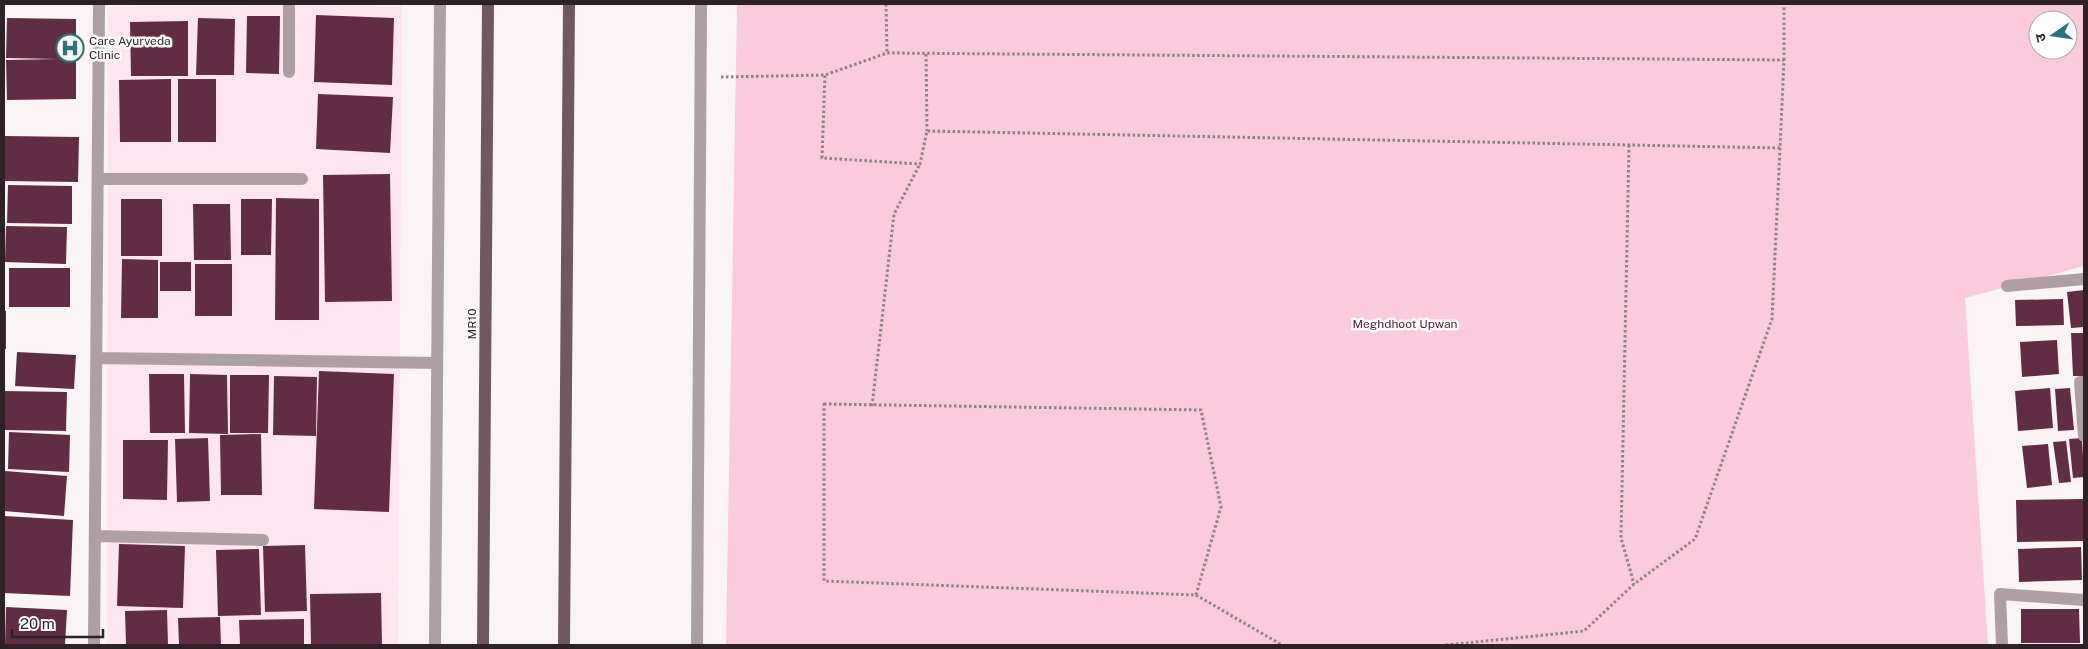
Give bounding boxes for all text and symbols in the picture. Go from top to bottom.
north arrow [2028,10,2078,60]
text: उ [2031,31,2049,44]
hospital icon: Care Ayurveda Clinic [55,33,85,63]
place label: Care Ayurveda Clinic [89,34,171,62]
street label: MR10 [465,309,479,339]
park label: Meghdhoot Upwan [1353,317,1458,331]
scale bar [12,606,104,638]
text: 20 m [20,615,55,632]

